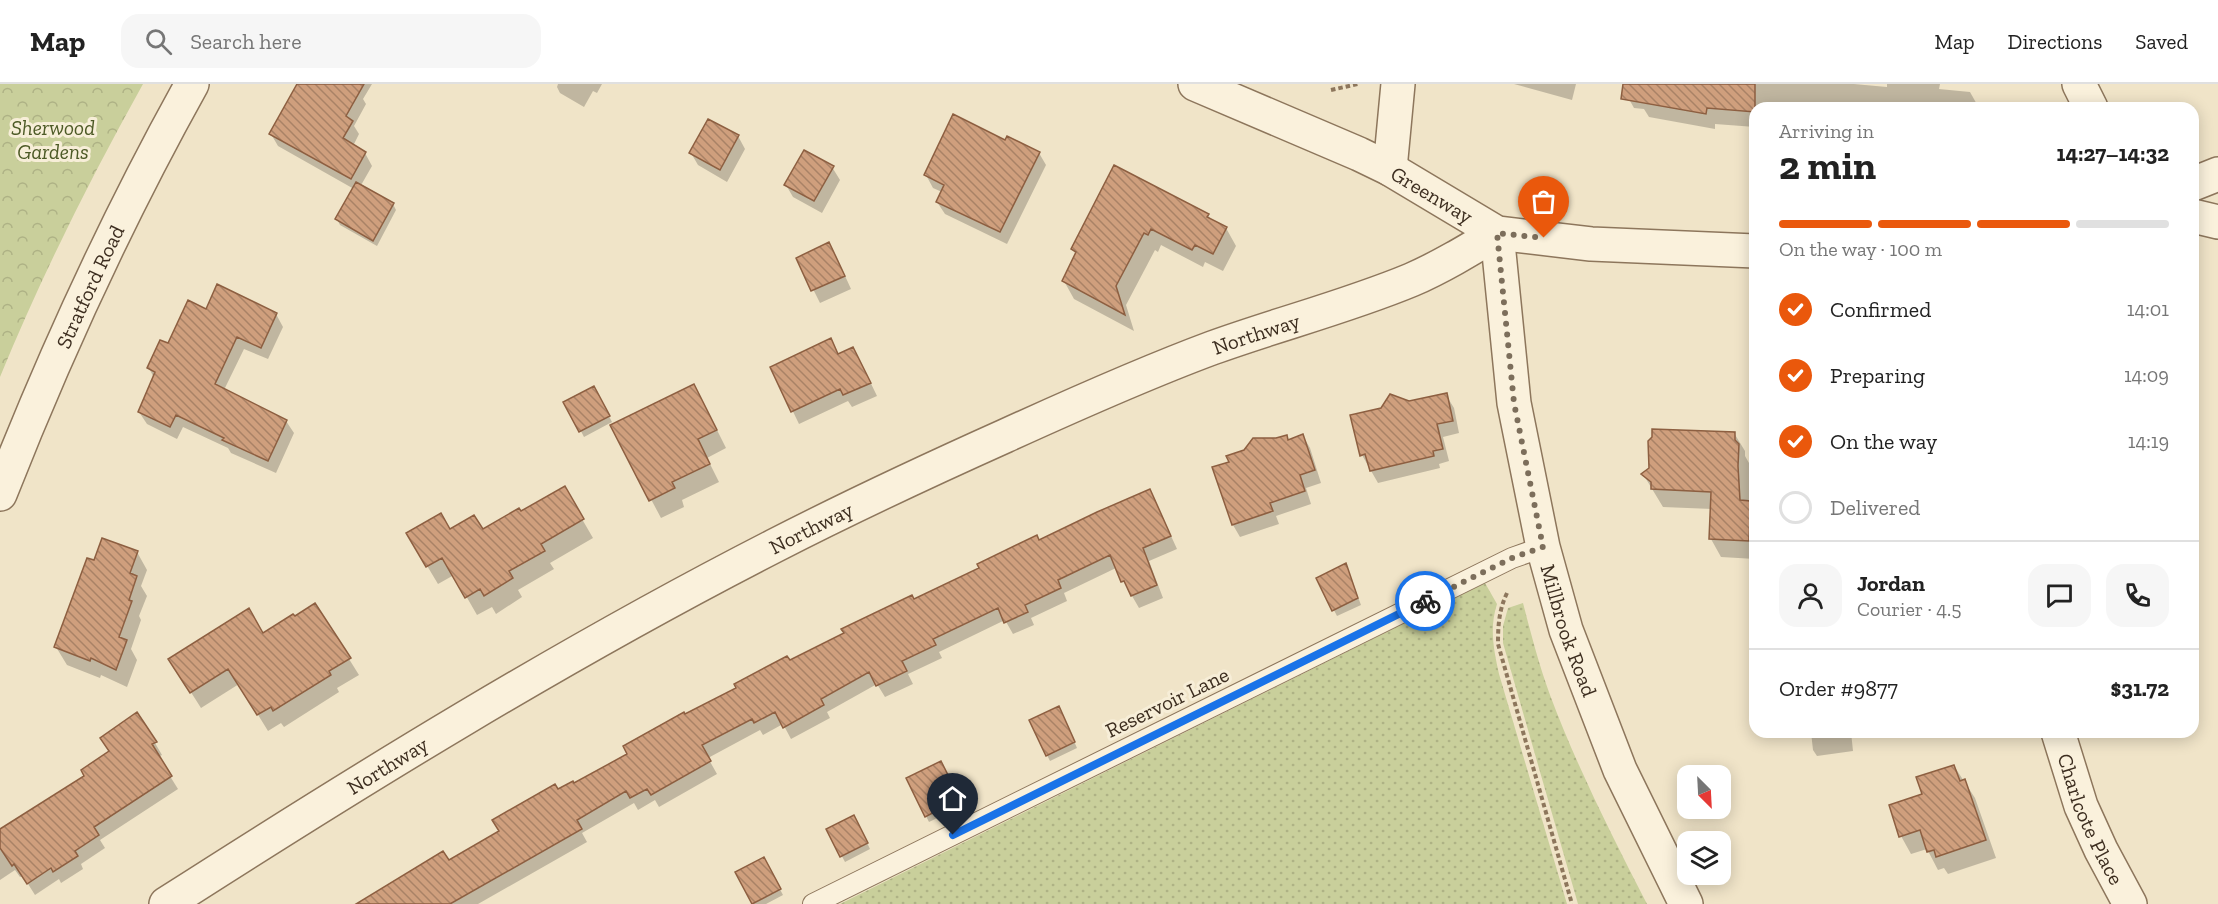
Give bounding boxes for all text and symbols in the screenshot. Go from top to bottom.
search box [121,14,541,68]
text: Map [30,25,85,58]
icon: search [142,25,175,58]
text: Search here [190,28,302,55]
text: Map [1935,29,1975,54]
text: Directions [2008,29,2102,54]
text: Saved [2135,29,2188,54]
park label: Sherwood Gardens [11,115,95,164]
text: Arriving in [1779,119,1874,143]
text: 14:27–14:32 [2057,140,2169,167]
text: 2 min [1779,142,1876,189]
street label: Greenway [1387,160,1478,229]
pin [1518,176,1569,238]
icon: bag [1527,185,1560,218]
street label: Stratford Road [50,220,129,352]
text: On the way · 100 m [1779,237,1942,261]
icon: check [1779,293,1812,326]
text: Confirmed [1830,296,1931,323]
text: 14:01 [2127,297,2169,321]
street label: Northway [1209,307,1303,359]
icon: check [1779,359,1812,392]
text: Preparing [1830,362,1925,389]
text: 14:09 [2124,363,2169,387]
icon: check [1779,425,1812,458]
text: On the way [1830,428,1937,455]
text: 14:19 [2128,429,2169,453]
text: Delivered [1830,494,1920,521]
street label: Northway [765,496,857,559]
street label: Millbrook Road [1536,561,1603,700]
button: person [1779,564,1842,627]
button: chat [2028,564,2091,627]
button: phone [2106,564,2169,627]
text: Jordan [1857,570,1925,597]
courier [1395,571,1455,631]
icon: bike [1409,585,1442,618]
text: Courier · 4.5 [1857,597,1962,621]
street label: Reservoir Lane [1101,661,1233,743]
text: Order #9877 [1779,675,1898,702]
text: $31.72 [2110,675,2169,702]
street label: Northway [342,731,432,799]
street label: Charlcote Place [2053,750,2130,889]
north arrow [1677,765,1731,819]
map controls [1677,765,1731,885]
pin [927,773,978,835]
icon: home [936,782,969,815]
button: layers [1677,831,1731,885]

